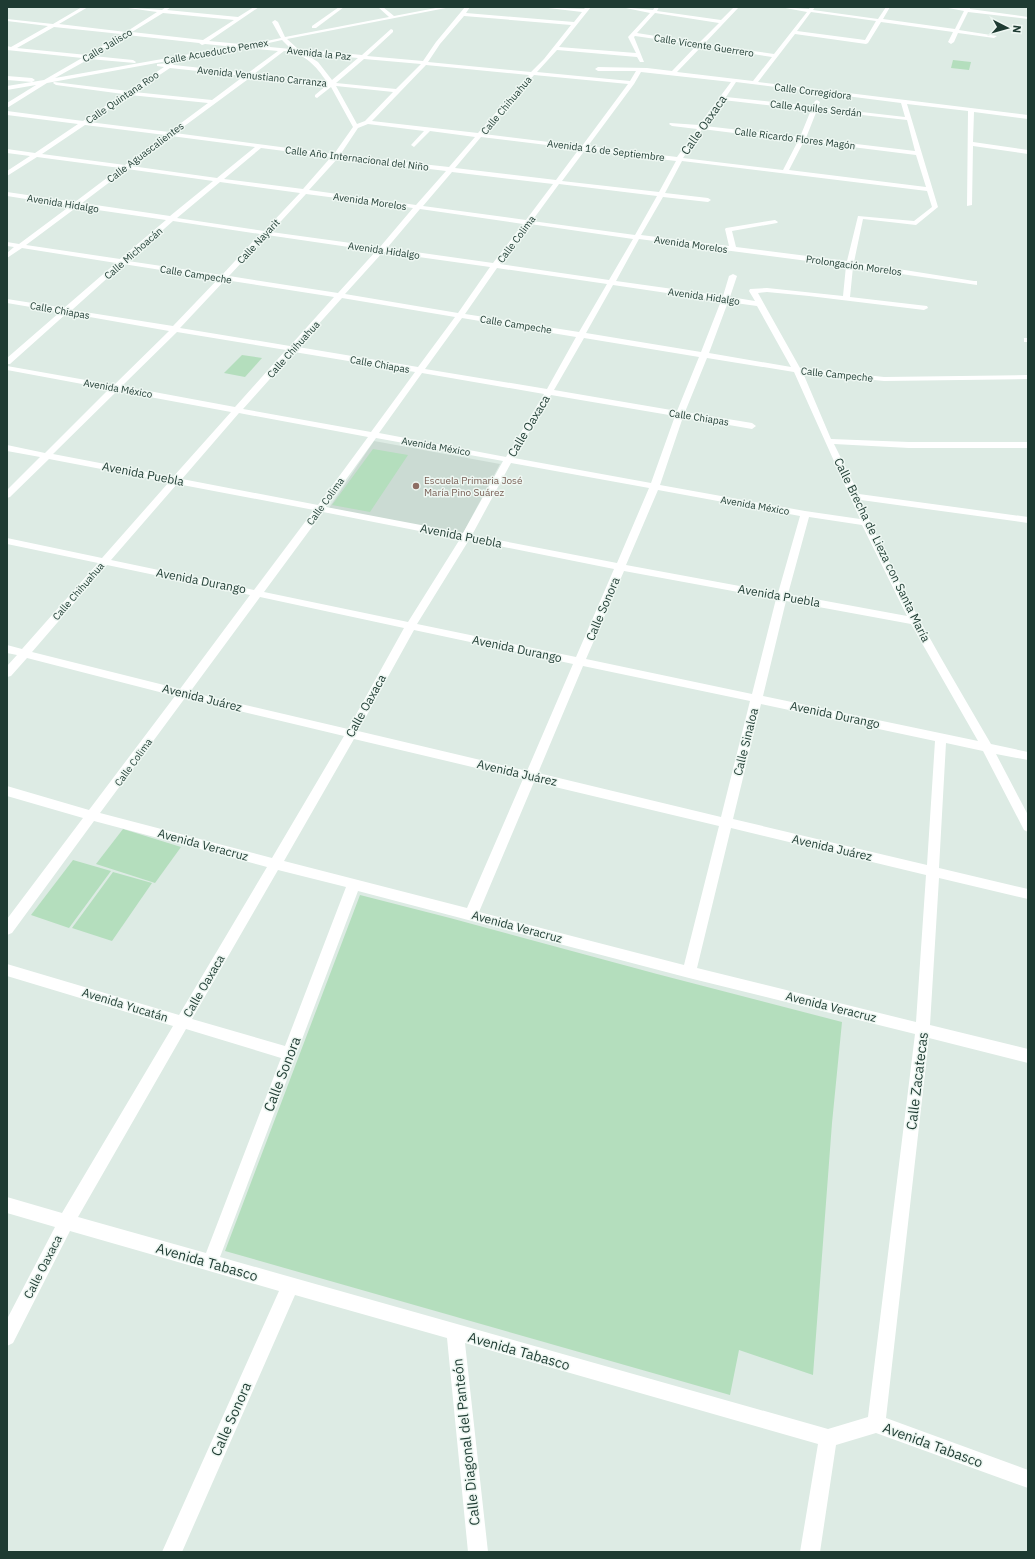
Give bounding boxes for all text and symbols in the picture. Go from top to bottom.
north arrow [987,8,1027,48]
text: N [1010,24,1024,34]
street label: Calle Jalisco [80,25,135,65]
street label: Calle Vicente Guerrero [653,31,755,60]
street label: Calle Acueducto Pemex [163,36,269,67]
street label: Avenida la Paz [286,44,352,63]
street label: Avenida Venustiano Carranza [196,63,328,90]
street label: Calle Quintana Roo [83,68,162,127]
street label: Calle Chihuahua [478,73,535,137]
street label: Calle Corregidora [774,80,853,103]
street label: Calle Oaxaca [677,91,730,158]
street label: Calle Aquiles Serdán [769,97,863,120]
street label: Calle Aguascalientes [104,119,186,186]
street label: Calle Ricardo Flores Magón [734,125,856,152]
street label: Avenida 16 de Septiembre [546,137,666,164]
street label: Calle Año Internacional del Niño [284,143,430,174]
street label: Avenida Morelos [332,190,408,213]
street label: Avenida Hidalgo [26,191,100,216]
street label: Calle Colima [494,213,539,266]
street label: Calle Nayarit [234,216,283,267]
street label: Calle Michoacán [101,224,165,282]
street label: Avenida Morelos [653,233,729,256]
street label: Avenida Hidalgo [347,239,421,262]
street label: Prolongación Morelos [805,252,903,279]
street label: Calle Campeche [159,262,233,287]
street label: Avenida Hidalgo [667,285,741,308]
street label: Calle Chiapas [29,299,91,322]
street label: Calle Campeche [479,312,553,337]
street label: Calle Chihuahua [264,318,323,381]
street label: Calle Chiapas [349,353,411,376]
street label: Calle Campeche [800,364,874,385]
street label: Avenida México [82,376,154,401]
street label: Calle Oaxaca [504,392,553,459]
street label: Calle Chiapas [668,406,730,429]
street label: Avenida México [400,434,472,459]
street label: Calle Brecha de Lieza con Santa María [831,455,934,645]
street label: Avenida Puebla [101,458,186,489]
street label: Calle Colima [304,474,347,528]
place label: Escuela Primaria José María Pino Suárez [424,474,523,499]
marker: Escuela Primaria José María Pino Suárez [411,481,421,491]
street label: Avenida México [719,493,791,518]
street label: Avenida Puebla [419,520,504,551]
street label: Calle Chihuahua [50,559,108,623]
street label: Avenida Durango [155,564,248,597]
street label: Calle Sonora [582,574,623,643]
street label: Avenida Puebla [737,581,822,610]
street label: Avenida Durango [471,632,564,665]
street label: Calle Oaxaca [342,671,389,740]
street label: Avenida Juárez [161,680,244,715]
street label: Avenida Durango [789,698,882,731]
street label: Calle Sinaloa [730,706,761,777]
street label: Calle Colima [112,735,155,789]
street label: Avenida Juárez [476,756,559,789]
street label: Avenida Veracruz [156,825,250,864]
street label: Avenida Juárez [791,831,874,864]
street label: Avenida Veracruz [470,907,564,946]
street label: Calle Oaxaca [180,951,228,1020]
street label: Avenida Yucatán [80,984,170,1025]
street label: Avenida Veracruz [784,988,878,1025]
street label: Calle Zacatecas [902,1031,932,1131]
street label: Calle Sonora [259,1033,305,1114]
street label: Calle Oaxaca [20,1232,65,1301]
street label: Avenida Tabasco [154,1239,260,1285]
street label: Avenida Tabasco [466,1328,572,1374]
street label: Calle Diagonal del Panteón [448,1358,484,1526]
street label: Calle Sonora [207,1379,256,1459]
street label: Avenida Tabasco [880,1419,986,1472]

